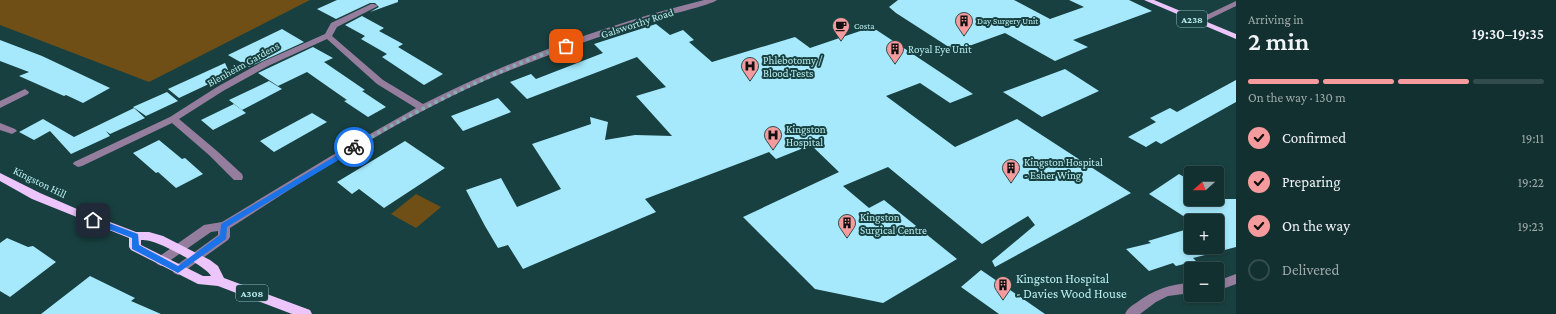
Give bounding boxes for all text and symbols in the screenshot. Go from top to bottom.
street label: Galsworthy Road [599,6,675,41]
building icon: Day Surgery Unit [954,11,974,36]
road number: A238 [1177,11,1207,27]
text: Arriving in [1248,12,1304,27]
cafe icon: Costa [831,16,851,41]
place label: Day Surgery Unit [977,16,1039,26]
place label: Costa [854,21,874,31]
text: 19:30–19:35 [1472,26,1544,42]
text: 2 min [1248,27,1309,56]
pin [549,29,583,63]
icon: bag [555,35,577,57]
street label: Blenheim Gardens [205,39,281,89]
building icon: Royal Eye Unit [885,39,905,64]
place label: Royal Eye Unit [908,43,972,56]
place label: Phlebotomy / Blood Tests [763,54,823,79]
hospital icon: Phlebotomy / Blood Tests [740,56,760,81]
text: On the way · 130 m [1248,90,1346,105]
place label: Kingston Hospital [786,123,826,149]
hospital icon: Kingston Hospital [763,125,783,150]
courier [334,127,374,167]
icon: check [1248,127,1270,149]
text: Confirmed [1282,130,1346,146]
text: 19:11 [1521,131,1544,146]
icon: bike [343,136,365,158]
place label: Kingston Hospital - Esher Wing [1024,156,1103,182]
building icon: Kingston Hospital - Esher Wing [1001,158,1021,183]
street label: Kingston Hill [11,164,69,201]
north arrow [1184,166,1224,206]
map controls [1184,166,1224,302]
icon: check [1248,171,1270,193]
text: Preparing [1282,174,1341,190]
text: 19:22 [1518,175,1544,190]
pin [76,203,110,237]
icon: home [82,209,104,231]
place label: Kingston Surgical Centre [860,211,927,237]
building icon: Kingston Surgical Centre [837,213,857,238]
button: + [1184,214,1224,254]
icon: check [1248,215,1270,237]
text: On the way [1282,218,1350,234]
text: 19:23 [1518,219,1544,234]
button: − [1184,262,1224,302]
text: Delivered [1282,262,1339,278]
place label: Kingston Hospital - Davies Wood House [1016,271,1127,301]
building icon: Kingston Hospital - Davies Wood House [993,275,1013,300]
road number: A308 [236,285,268,301]

